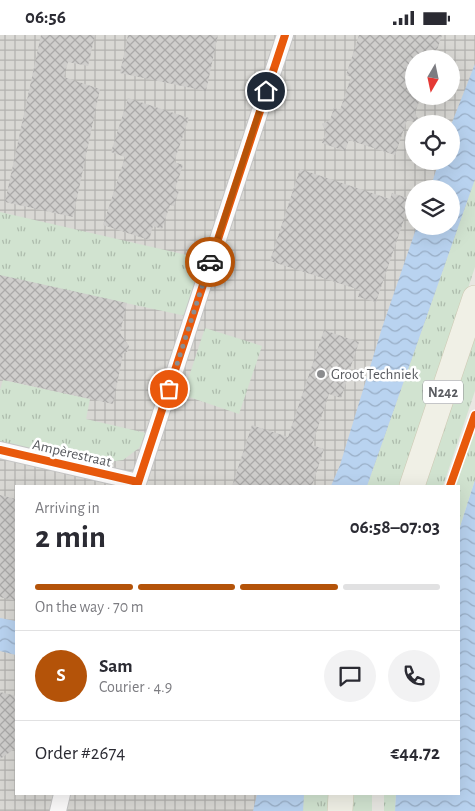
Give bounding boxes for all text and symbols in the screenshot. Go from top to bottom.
text: 06:56 [25,8,66,27]
north arrow [405,50,460,105]
map controls [405,50,460,235]
pin [245,70,287,112]
icon: home [252,77,280,105]
button: locate [405,115,460,170]
button: layers [405,180,460,235]
courier [185,237,235,287]
icon: car [196,248,224,276]
place label: Groot Techniek [331,367,419,382]
pin [148,368,190,410]
marker: Groot Techniek [315,368,327,380]
icon: bag [155,375,183,403]
road number: N242 [423,381,463,403]
street label: Ampèrestraat [31,437,113,470]
text: Arriving in [35,500,100,516]
text: 06:58–07:03 [350,518,440,537]
text: 2 min [35,521,106,553]
text: On the way · 70 m [35,599,144,615]
button: chat [324,650,376,702]
button: phone [388,650,440,702]
text: Sam [99,657,133,676]
text: S [56,666,66,685]
text: Courier · 4.9 [99,679,172,695]
text: Order #2674 [35,744,126,763]
text: €44.72 [391,744,440,763]

